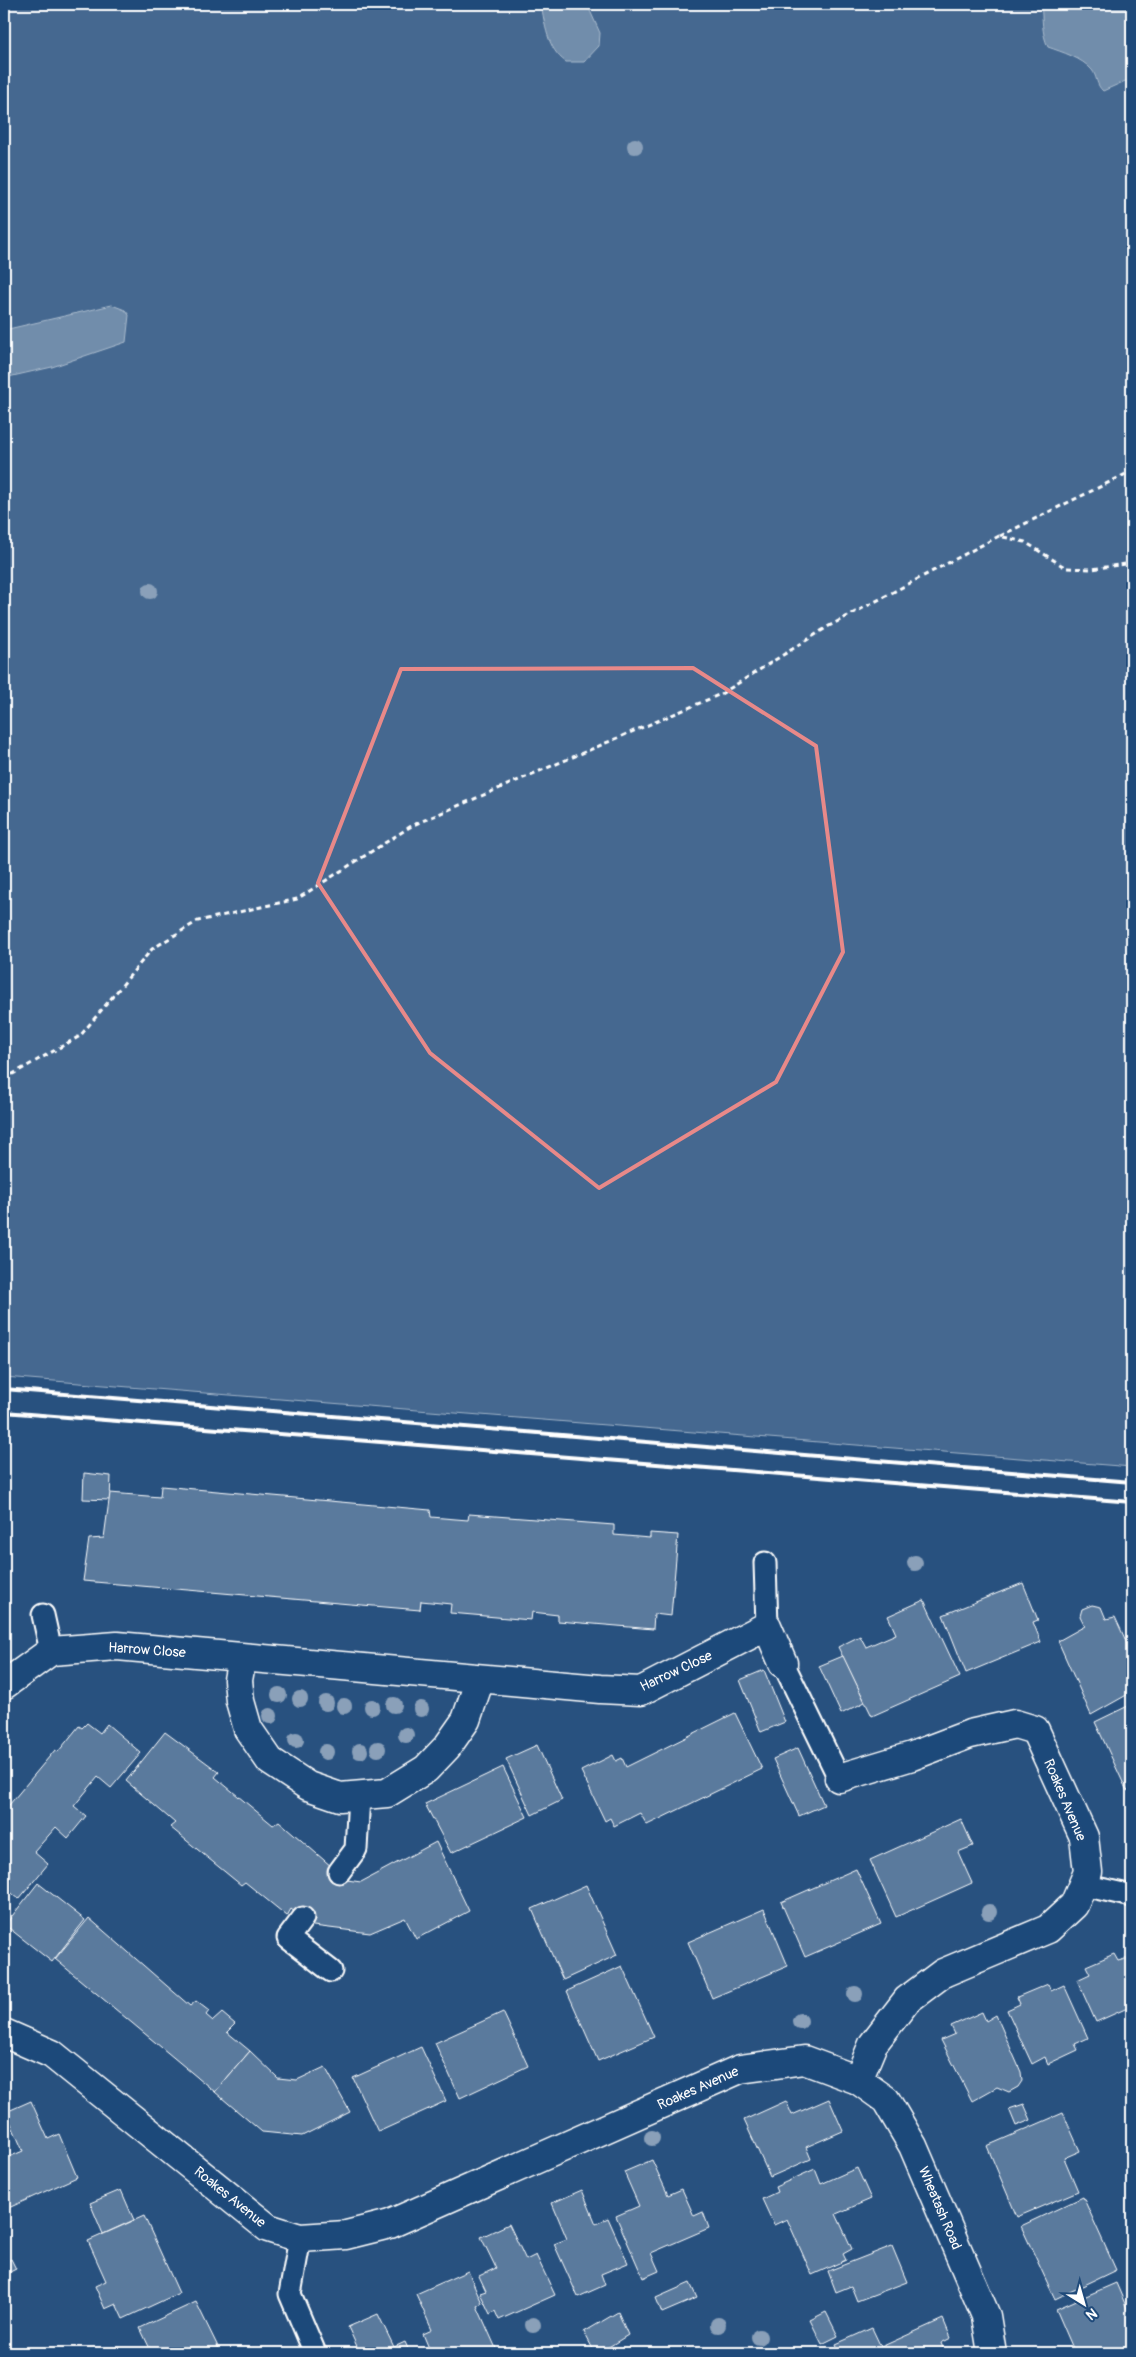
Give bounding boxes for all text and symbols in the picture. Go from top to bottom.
street label: Harrow Close [108,1639,186,1661]
street label: Harrow Close [637,1647,715,1695]
street label: Roakes Avenue [1040,1757,1090,1844]
street label: Roakes Avenue [655,2062,741,2114]
street label: Roakes Avenue [191,2163,269,2231]
street label: Wheatash Road [915,2164,965,2252]
north arrow [1058,2280,1108,2330]
text: N [1083,2304,1100,2324]

